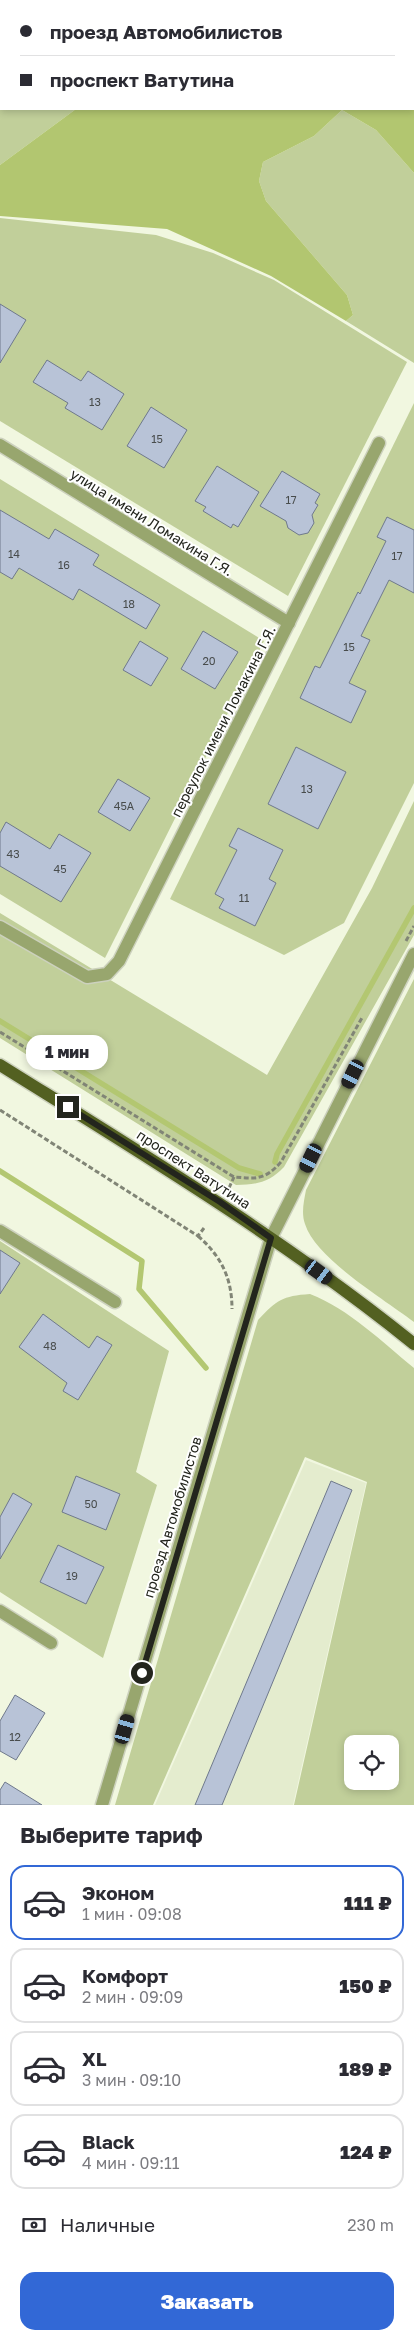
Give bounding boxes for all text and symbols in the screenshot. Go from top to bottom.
text: проезд Автомобилистов [50,20,282,43]
text: проспект Ватутина [50,68,234,91]
house number: 13 [89,395,101,408]
house number: 15 [151,432,163,445]
street label: улица имени Ломакина Г.Я. [68,465,236,579]
house number: 17 [285,493,297,506]
house number: 14 [8,547,20,560]
house number: 17 [391,549,403,562]
house number: 16 [58,558,70,571]
house number: 18 [123,597,135,610]
street label: переулок имени Ломакина Г.Я. [167,622,279,820]
house number: 15 [343,640,355,653]
house number: 20 [202,654,216,667]
house number: 13 [301,782,313,795]
house number: 45А [114,799,135,812]
house number: 43 [6,847,20,860]
house number: 45 [53,862,67,875]
house number: 11 [239,891,249,904]
callout: 1 мин [27,1034,109,1070]
text: 1 мин [45,1042,89,1062]
car [339,1057,366,1091]
route end [57,1096,79,1118]
street label: проспект Ватутина [134,1126,254,1212]
car [297,1141,324,1175]
car [302,1257,335,1287]
house number: 48 [43,1339,57,1352]
street label: проезд Автомобилистов [139,1434,205,1600]
house number: 50 [84,1497,98,1510]
house number: 19 [66,1569,78,1582]
route start [131,1662,153,1684]
car [113,1713,136,1745]
house number: 12 [9,1730,21,1743]
map controls [344,1735,399,1790]
button: locate [344,1735,399,1790]
text: Выберите тариф [20,1821,203,1848]
icon: car [22,1880,67,1925]
text: Эконом [82,1881,154,1904]
text: 111 ₽ [344,1891,392,1914]
text: 1 мин · 09:08 [82,1904,182,1924]
icon: car [22,1963,67,2008]
text: Комфорт [82,1964,168,1987]
text: 150 ₽ [339,1974,392,1997]
text: 2 мин · 09:09 [82,1987,183,2007]
icon: car [22,2046,67,2091]
text: XL [82,2047,107,2070]
text: 189 ₽ [339,2057,392,2080]
text: 3 мин · 09:10 [82,2070,181,2090]
icon: car [22,2129,67,2174]
text: Black [82,2130,135,2153]
text: 124 ₽ [340,2140,392,2163]
text: 4 мин · 09:11 [82,2153,180,2173]
icon: cash [20,2211,48,2239]
text: Наличные [60,2213,155,2236]
text: 230 m [347,2215,394,2235]
button: Заказать [20,2272,394,2330]

